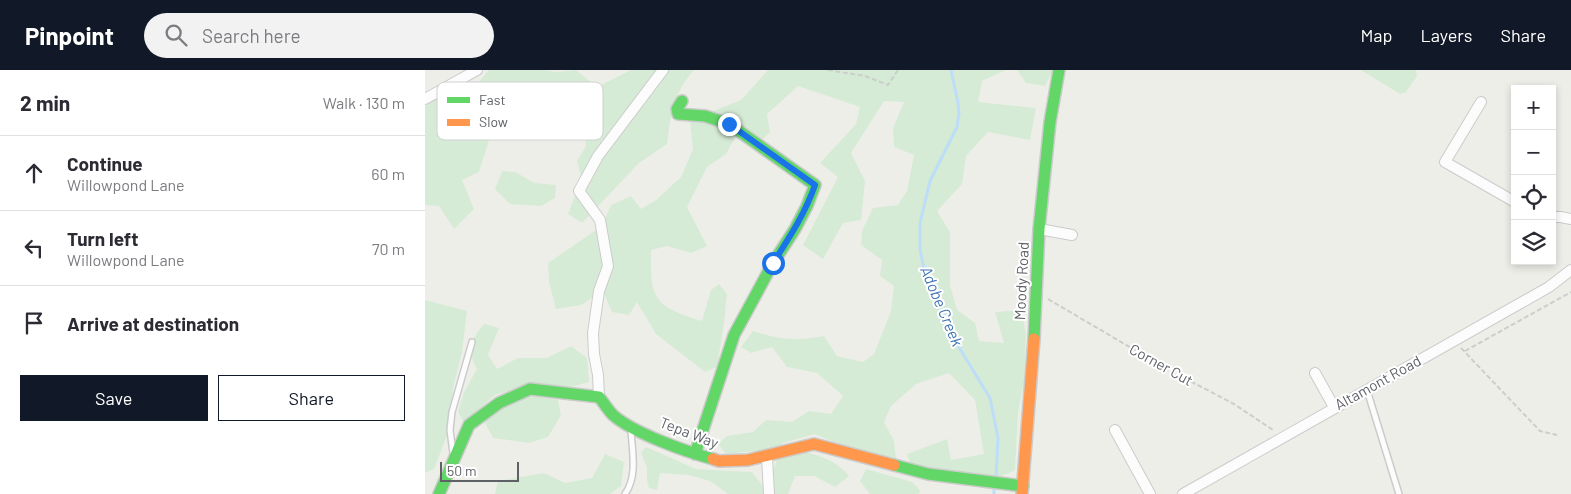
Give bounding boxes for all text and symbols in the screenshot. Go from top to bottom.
search box [144,13,494,58]
text: Pinpoint [25,21,114,50]
icon: search [162,21,190,49]
text: Search here [202,24,301,47]
text: Map [1360,24,1392,46]
text: Layers [1420,24,1473,46]
text: Share [1501,24,1546,46]
legend [437,82,603,140]
map controls [1511,85,1556,265]
button: + [1511,85,1556,130]
text: 2 min [20,90,70,115]
text: Fast [479,91,505,108]
text: Walk · 130 m [323,93,405,112]
text: Slow [479,113,508,130]
route end [718,113,741,136]
button: − [1511,130,1556,175]
text: Continue [67,152,143,175]
icon: ahead [20,159,48,187]
text: 60 m [371,164,405,183]
text: Willowpond Lane [67,175,185,194]
button: locate [1511,175,1556,220]
button: layers [1511,220,1556,265]
text: Turn left [67,227,138,250]
icon: left [20,234,48,262]
text: 70 m [372,239,405,258]
street label: Moody Road [1010,241,1032,321]
text: Willowpond Lane [67,250,185,269]
route start [762,252,785,275]
water label: Adobe Creek [917,263,968,349]
icon: arrive [20,309,48,337]
text: Arrive at destination [67,312,239,335]
street label: Corner Cut [1127,339,1196,389]
street label: Altamont Road [1331,351,1424,413]
button: Save [20,375,208,421]
button: Share [218,375,405,421]
street label: Tepa Way [657,413,721,451]
scale bar [440,459,519,482]
text: 50 m [447,462,476,479]

